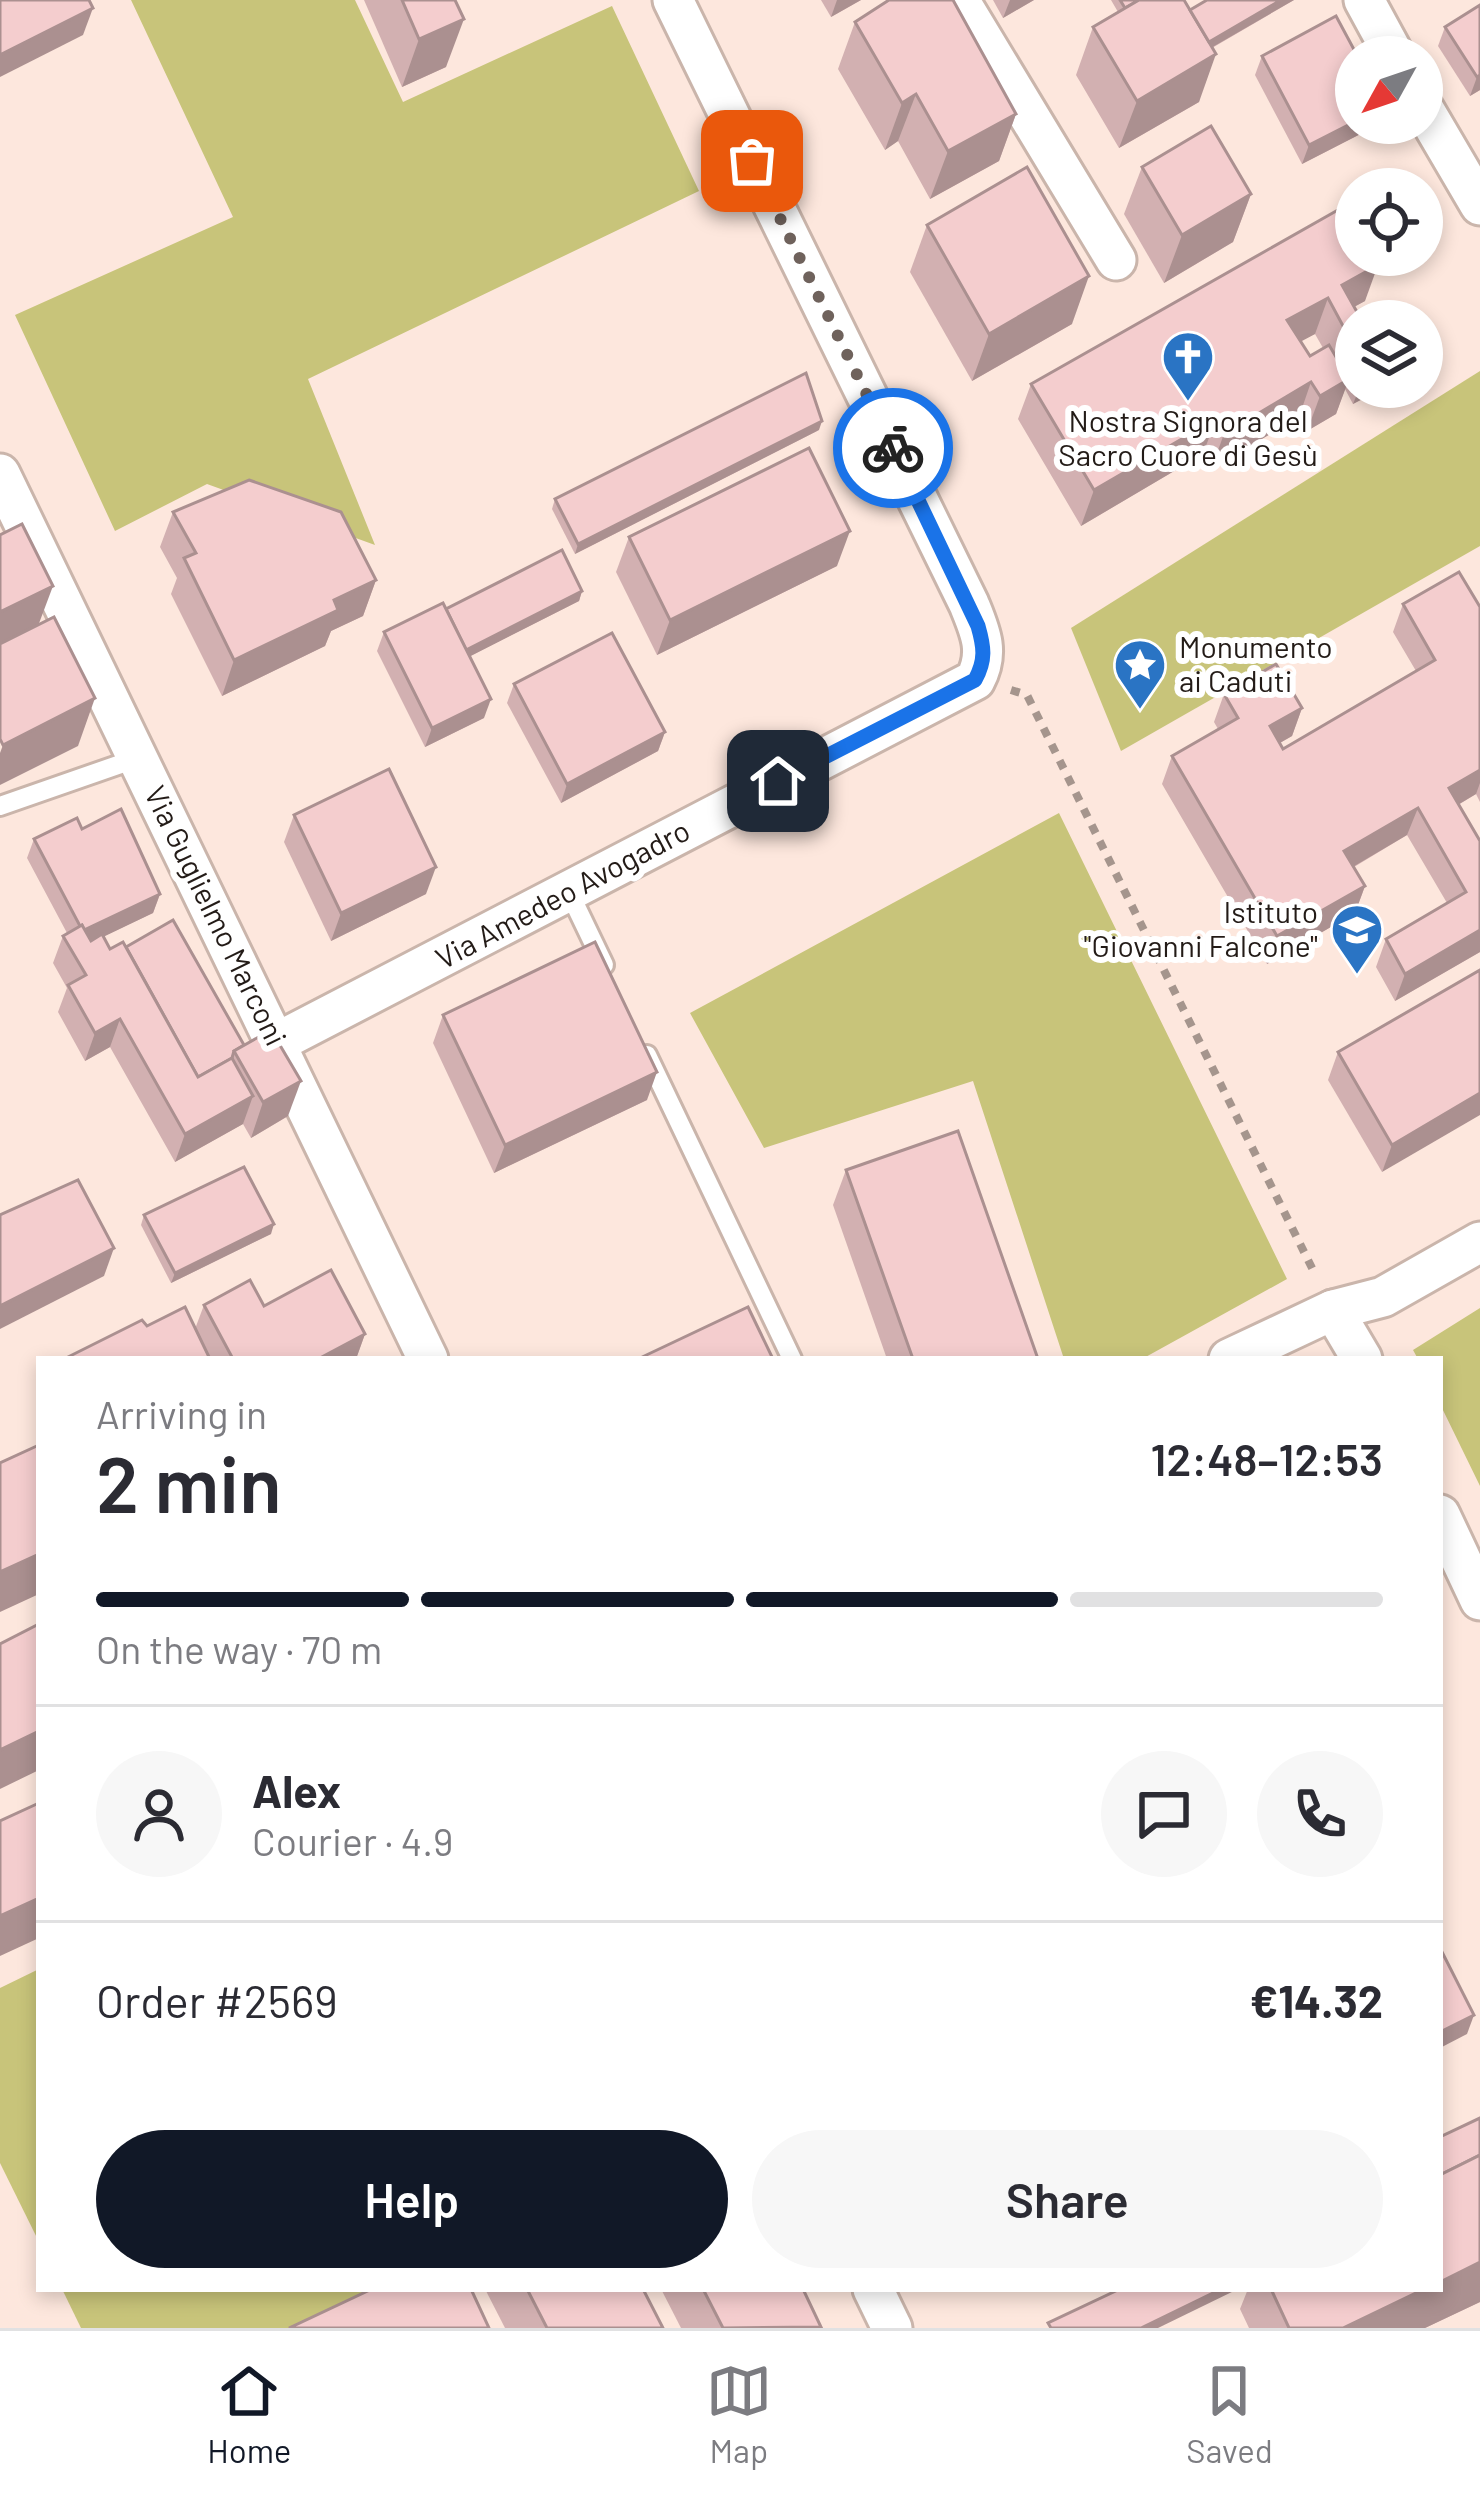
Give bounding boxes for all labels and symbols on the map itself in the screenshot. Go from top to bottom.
north arrow [1335,36,1443,144]
pin [701,110,803,212]
church icon: Nostra Signora del Sacro Cuore di Gesù [1160,329,1216,403]
courier [833,388,953,508]
place label: Nostra Signora del Sacro Cuore di Gesù [1058,402,1318,472]
place label: Monumento ai Caduti [1179,628,1333,698]
place icon: Monumento ai Caduti [1112,637,1168,711]
pin [727,730,829,832]
street label: Via Guglielmo Marconi [138,779,295,1051]
street label: Via Amedeo Avogadro [429,811,695,975]
place label: Istituto "Giovanni Falcone" [1084,893,1318,963]
school or university icon: Istituto "Giovanni Falcone" [1329,902,1385,976]

